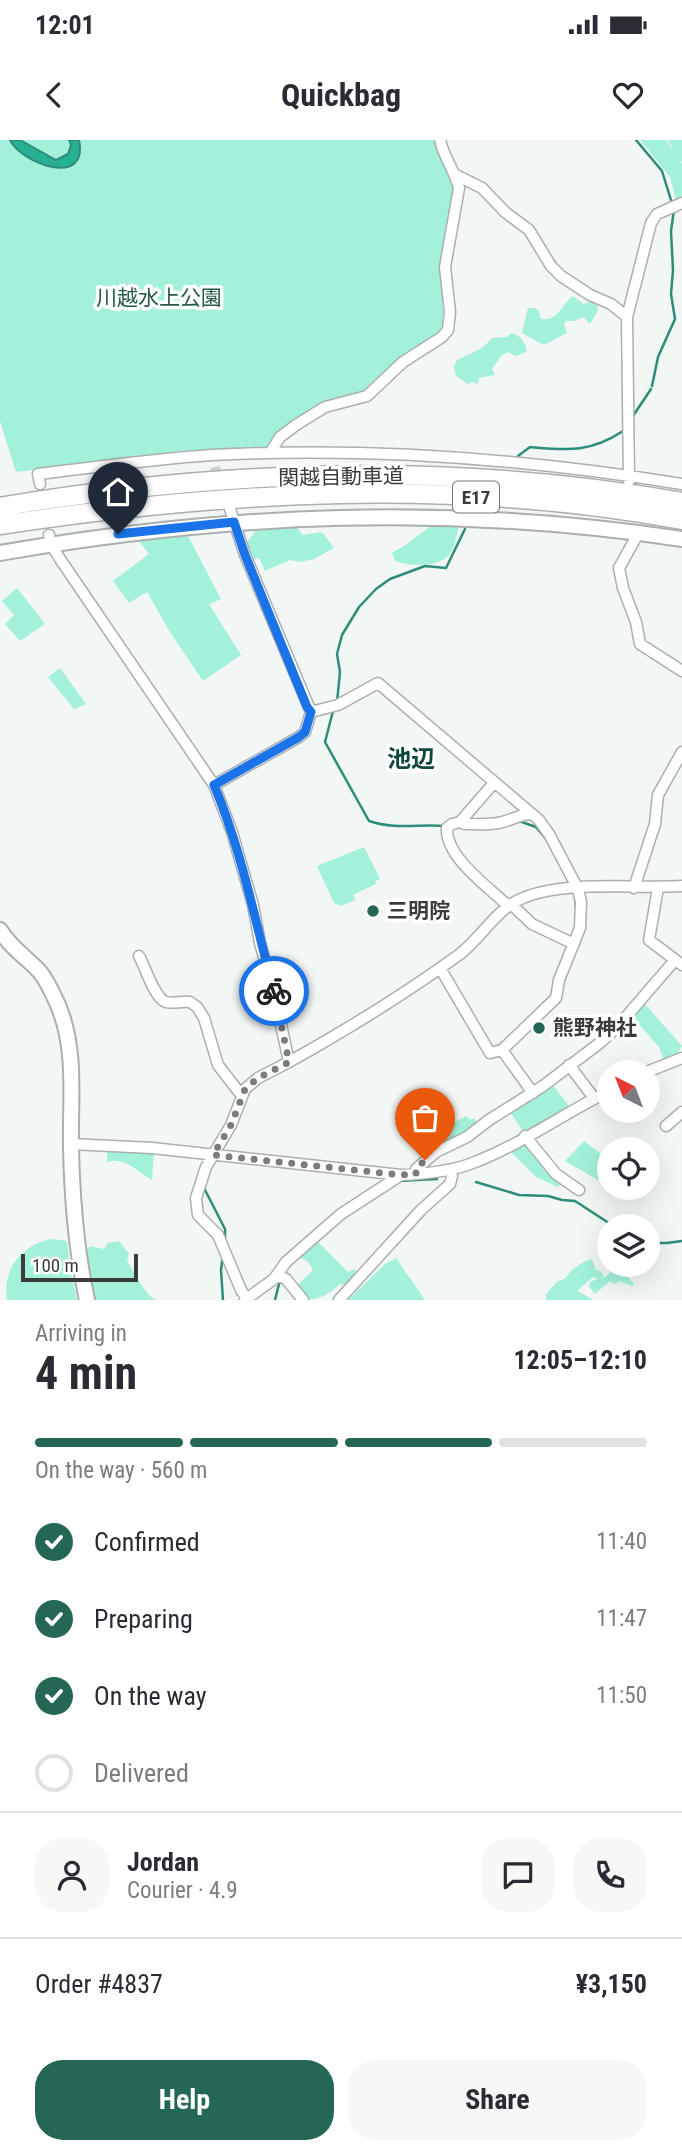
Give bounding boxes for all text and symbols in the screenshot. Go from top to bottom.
text: 12:01 [35,10,95,40]
icon: back [35,76,73,114]
text: Quickbag [281,76,401,114]
icon: heart [609,76,647,114]
park label: 川越水上公園 [96,286,222,310]
pin [88,462,148,534]
street label: 関越自動車道 [278,464,404,490]
icon: home [99,473,137,511]
road number: E17 [453,482,499,512]
district label: 池辺 [387,745,435,773]
place label: 三明院 [387,899,450,923]
marker: 三明院 [365,903,381,919]
courier [239,956,309,1026]
icon: bike [255,972,293,1010]
place label: 熊野神社 [553,1016,637,1040]
marker: 熊野神社 [531,1020,547,1036]
north arrow [597,1060,660,1124]
map controls [597,1060,660,1277]
pin [395,1088,455,1160]
icon: bag [406,1099,444,1137]
button: locate [597,1137,660,1200]
button: layers [597,1214,660,1277]
scale bar [21,1251,138,1283]
text: 100 m [32,1254,79,1277]
text: Arriving in [35,1320,127,1347]
text: 12:05–12:10 [513,1345,647,1375]
text: 4 min [35,1346,137,1400]
text: On the way · 560 m [35,1457,207,1484]
icon: check [35,1523,73,1561]
text: Confirmed [94,1527,200,1557]
text: 11:40 [596,1528,647,1555]
icon: check [35,1600,73,1638]
text: Preparing [94,1604,193,1634]
text: 11:47 [596,1605,647,1632]
icon: check [35,1677,73,1715]
text: On the way [94,1681,207,1711]
text: 11:50 [596,1682,647,1709]
text: Delivered [94,1758,189,1788]
button: person [35,1838,109,1912]
button: chat [481,1838,555,1912]
button: phone [573,1838,647,1912]
text: Jordan [127,1847,199,1877]
text: Courier · 4.9 [127,1877,238,1904]
text: Order #4837 [35,1969,163,1999]
text: ¥3,150 [576,1969,647,1999]
button: Help [35,2060,334,2140]
button: Share [348,2060,647,2140]

